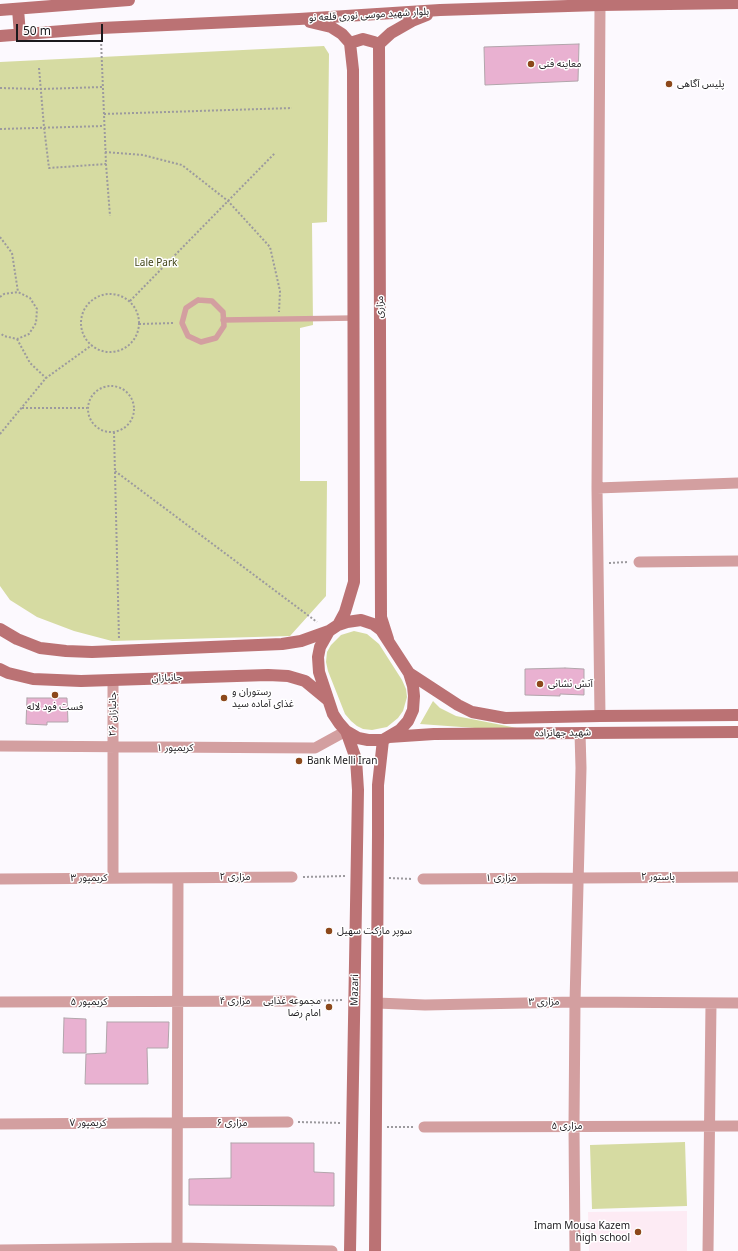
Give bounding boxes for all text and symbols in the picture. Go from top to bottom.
street label: بلوار شهید موسی نوری قلعه نو [309,6,429,24]
scale bar [18,16,105,42]
text: 50 m [23,22,51,39]
place label: معاینه فنی [539,58,582,70]
marker: معاینه فنی [526,59,536,69]
place label: پلیس آگاهی [677,78,724,90]
marker: پلیس آگاهی [664,79,674,89]
park label: Lale Park [135,257,177,269]
street label: مزاری [374,296,386,318]
street label: جانبازان [152,671,182,685]
place label: آتش نشانی [548,678,593,690]
marker: آتش نشانی [535,679,545,689]
place label: رستوران و غذای آماده سید [232,686,294,710]
marker: فست فود لاله [50,690,60,700]
street label: جانبازان ۲۶ [107,692,119,736]
marker: رستوران و غذای آماده سید [219,693,229,703]
place label: فست فود لاله [27,701,83,713]
street label: شهید جهانزاده [535,727,591,739]
street label: کریمپور ۱ [157,742,193,754]
place label: Bank Melli Iran [307,755,377,767]
marker: Bank Melli Iran [294,756,304,766]
street label: مزاری ۲ [220,871,250,883]
street label: پاستور ۲ [641,871,675,883]
street label: کریمپور ۳ [71,872,107,884]
street label: مزاری ۱ [486,872,516,884]
place label: سوپر مارکت سهیل [337,925,412,937]
marker: سوپر مارکت سهیل [324,926,334,936]
street label: Mazari [349,974,361,1006]
street label: مزاری ۴ [220,995,250,1007]
place label: مجموعه غذایی امام رضا [263,995,321,1018]
street label: کریمپور ۵ [71,996,107,1008]
street label: مزاری ۳ [528,996,560,1008]
marker: مجموعه غذایی امام رضا [324,1002,334,1012]
street label: کریمپور ۷ [70,1117,106,1129]
street label: مزاری ۶ [217,1117,247,1129]
street label: مزاری ۵ [552,1120,582,1132]
place label: Imam Mousa Kazem high school [534,1220,630,1244]
marker: Imam Mousa Kazem high school [633,1227,643,1237]

